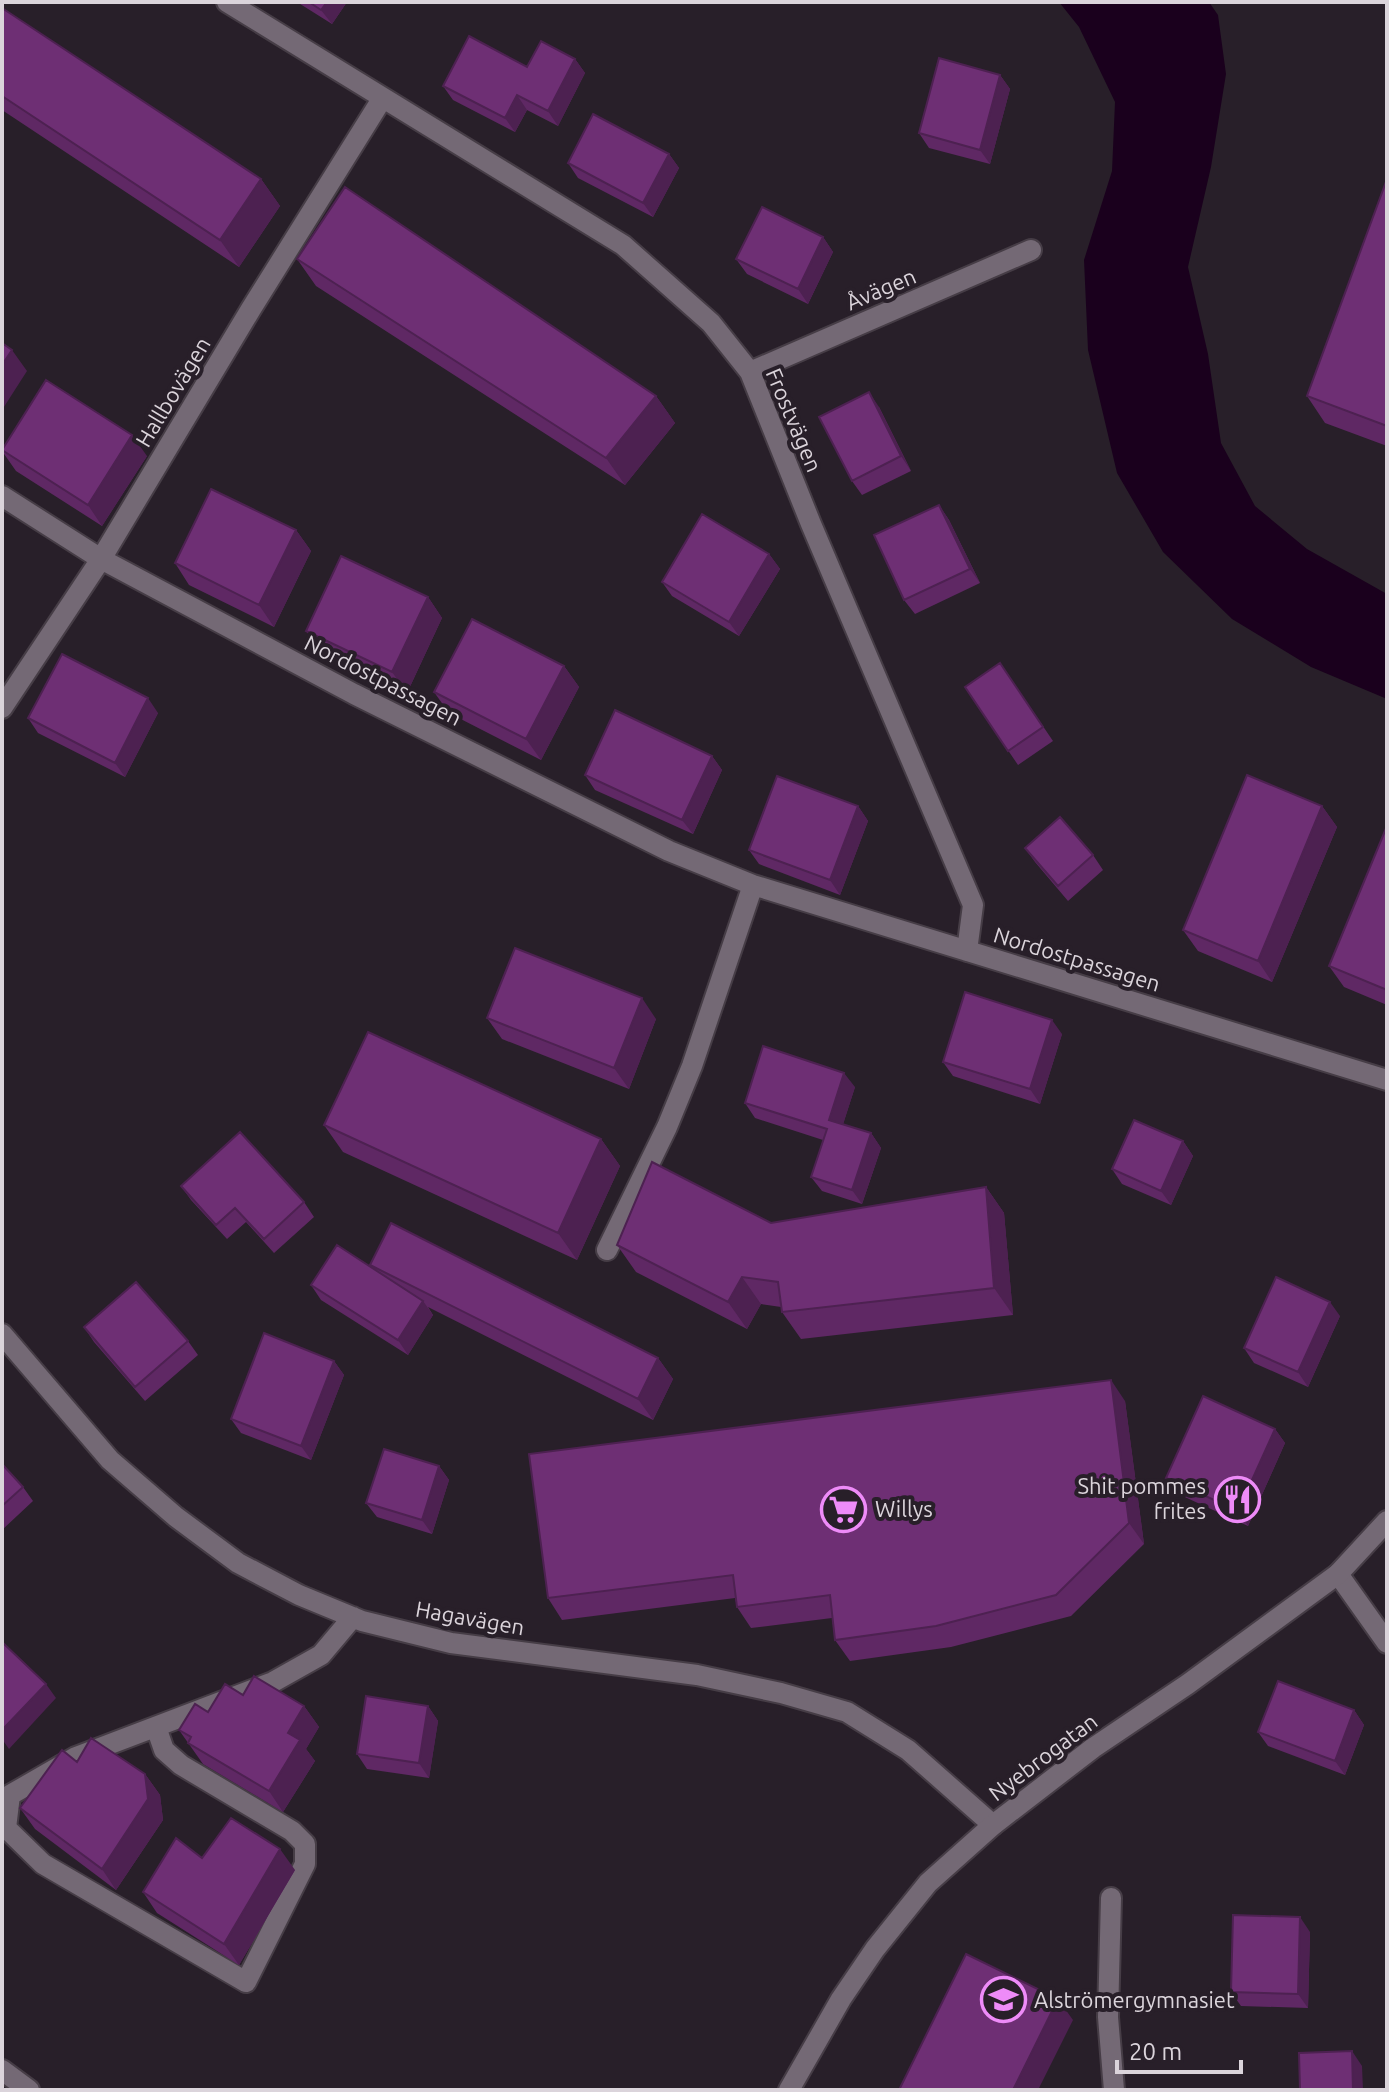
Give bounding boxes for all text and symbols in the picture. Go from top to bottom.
street label: Åvägen [842,263,919,314]
street label: Hallbovägen [130,332,215,451]
street label: Frostvägen [761,364,827,475]
street label: Nordostpassagen [301,629,466,730]
street label: Nordostpassagen [991,921,1163,996]
place label: Shit pommes frites [1077,1473,1206,1523]
restaurant icon: Shit pommes frites [1213,1475,1261,1523]
supermarket icon: Willys [820,1485,868,1533]
place label: Willys [875,1496,933,1521]
street label: Hagavägen [414,1596,526,1639]
street label: Nyebrogatan [984,1708,1102,1805]
school or university icon: Alströmergymnasiet [979,1976,1027,2024]
place label: Alströmergymnasiet [1034,1987,1235,2012]
scale bar [1117,2024,1241,2074]
text: 20 m [1129,2038,1182,2065]

